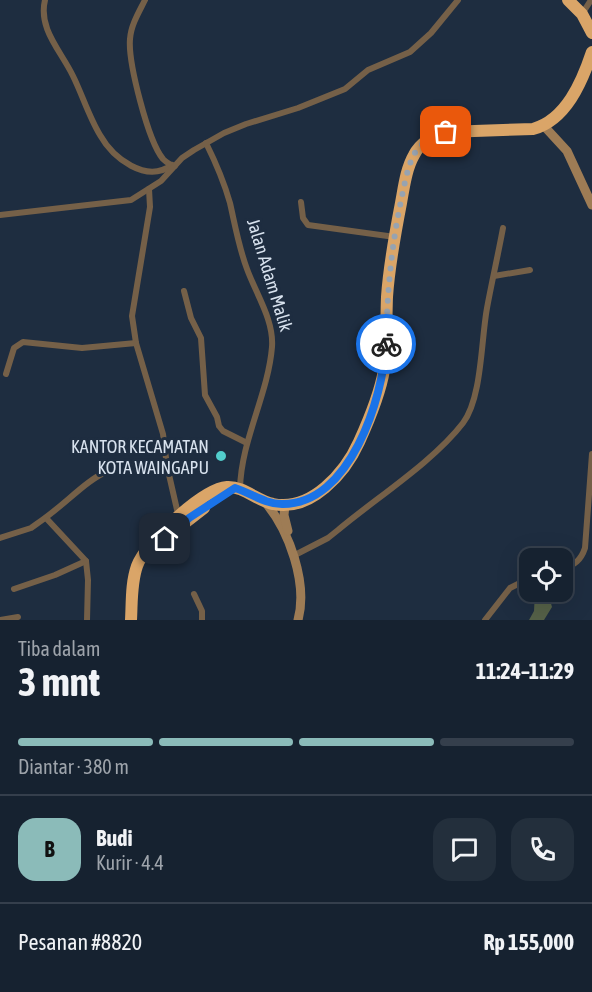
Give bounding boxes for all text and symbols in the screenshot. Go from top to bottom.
pin [420,106,471,157]
icon: bag [429,115,462,148]
street label: Jalan Adam Malik [243,216,297,334]
courier [356,314,416,374]
icon: bike [370,328,403,361]
place label: KANTOR KECAMATAN KOTA WAINGAPU [71,436,209,478]
marker: KANTOR KECAMATAN KOTA WAINGAPU [214,449,228,463]
pin [139,513,190,564]
icon: home [148,522,181,555]
map controls [519,548,573,602]
button: locate [519,548,573,602]
text: Tiba dalam [18,637,100,660]
text: 11:24–11:29 [476,658,574,684]
text: 3 mnt [18,660,100,704]
text: Diantar · 380 m [18,755,129,778]
button: chat [433,818,496,881]
button: phone [511,818,574,881]
text: Budi [96,825,133,851]
text: B [44,836,55,862]
text: Kurir · 4.4 [96,851,164,874]
text: Pesanan #8820 [18,929,142,955]
text: Rp 155,000 [484,929,574,955]

